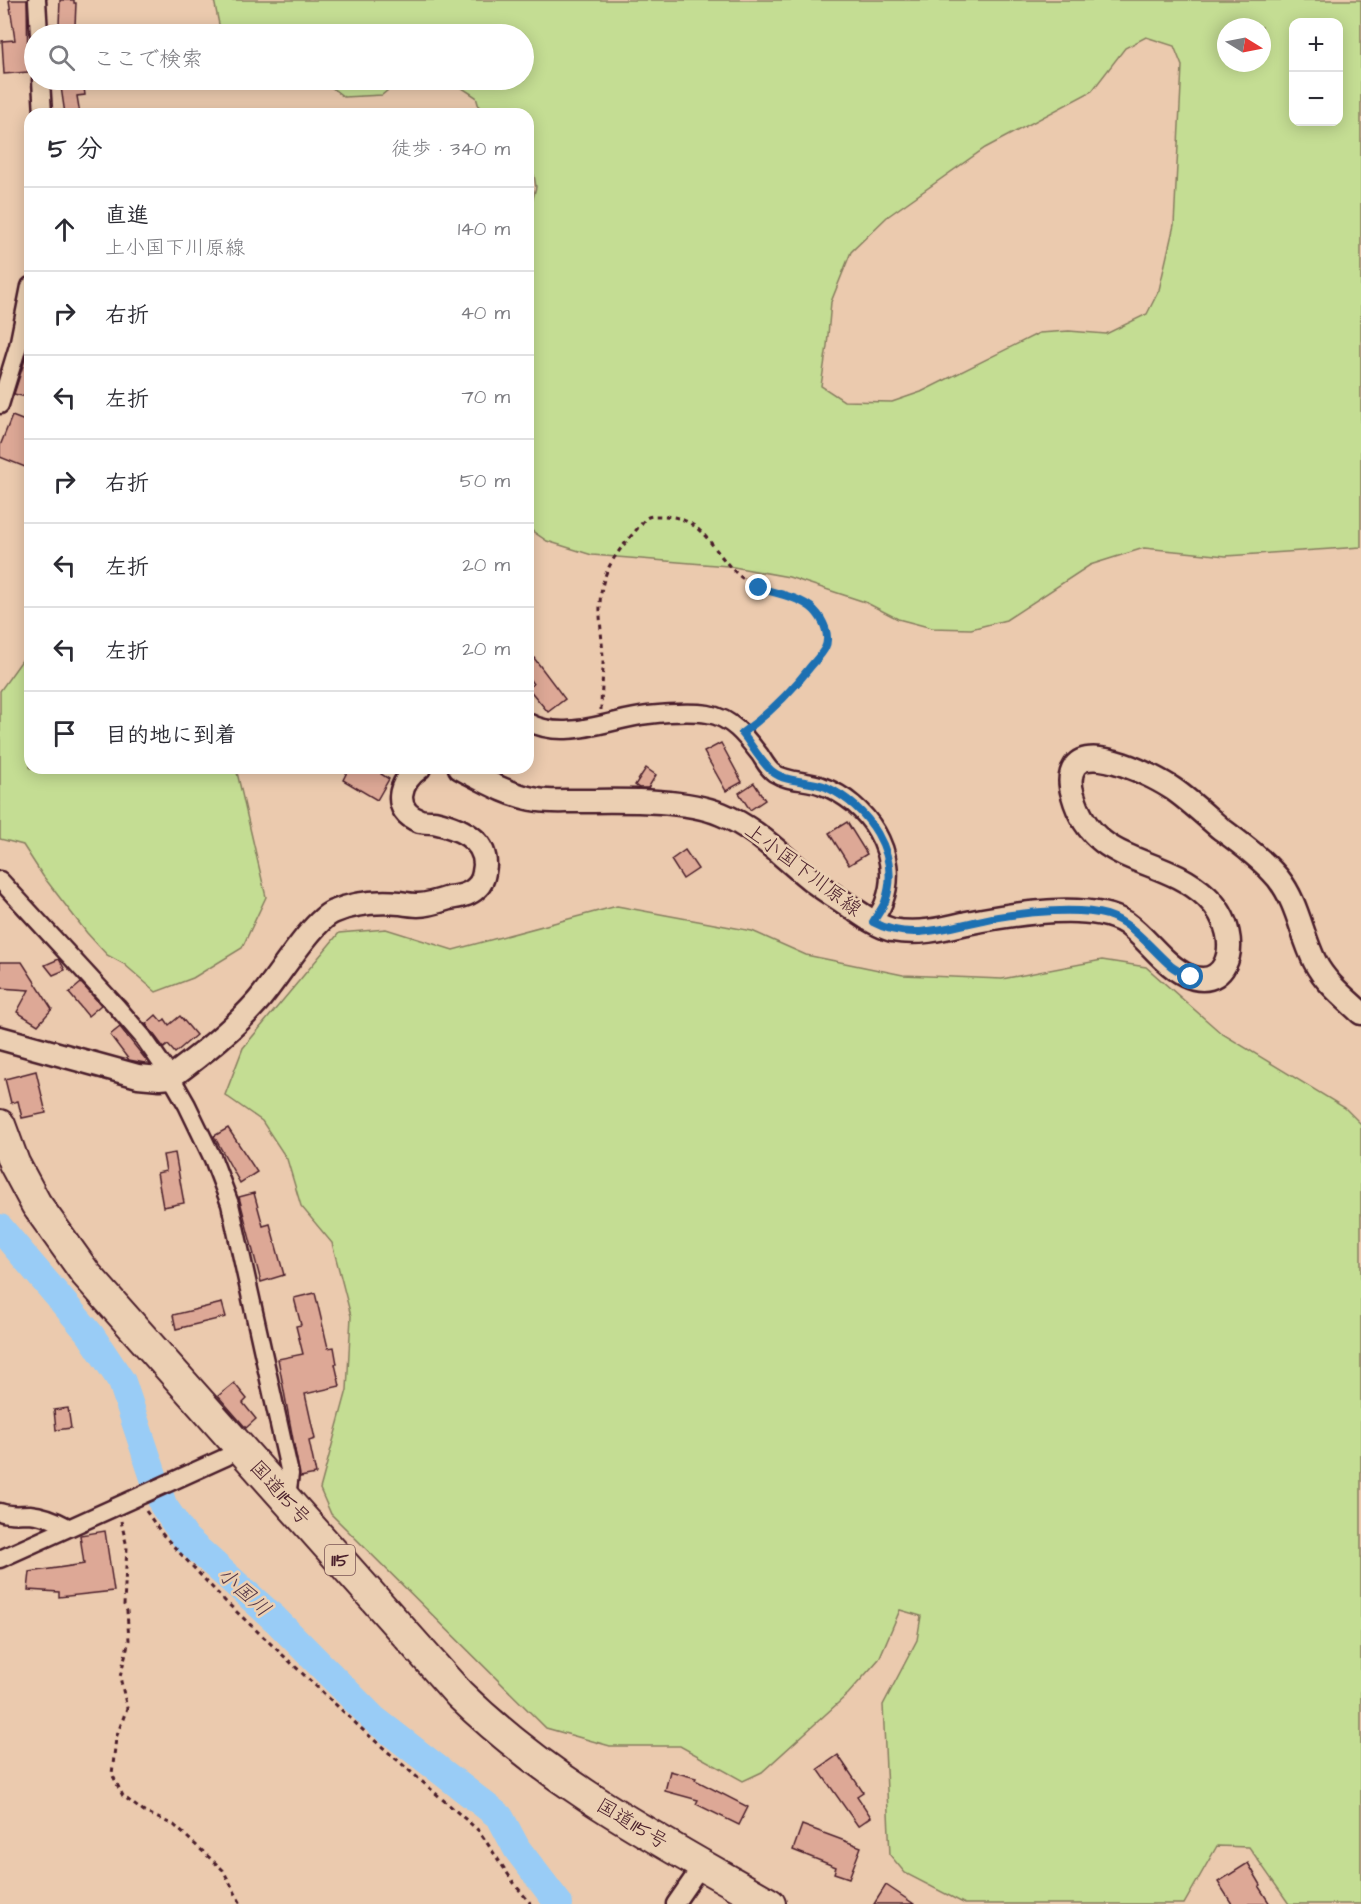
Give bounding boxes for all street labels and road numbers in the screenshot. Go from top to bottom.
street label: 上小国下川原線 [739,817,867,923]
street label: 国道115号 [243,1454,317,1532]
road number: 115 [325,1545,355,1575]
street label: 国道115号 [591,1792,673,1856]

